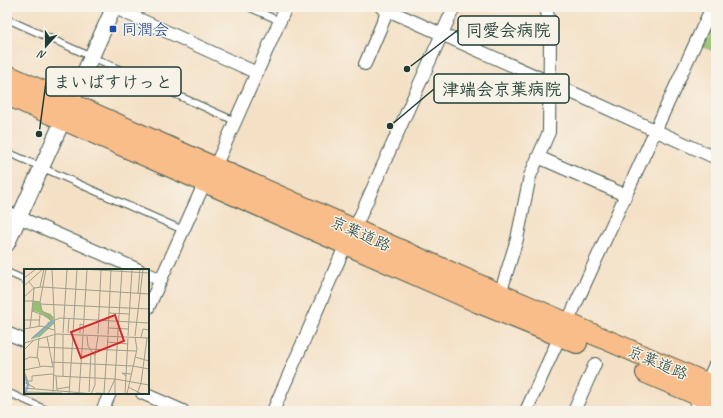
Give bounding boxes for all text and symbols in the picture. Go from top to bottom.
callout: 同愛会病院 [458,16,559,45]
place label: 同潤会 [121,20,169,40]
text: 同愛会病院 [466,20,551,41]
marker: 同潤会 [108,24,118,34]
north arrow [26,26,66,66]
text: N [35,47,48,63]
callout: まいばすけっと [46,67,181,96]
text: まいばすけっと [54,72,173,93]
callout: 津端会京葉病院 [434,74,569,103]
text: 津端会京葉病院 [443,79,562,100]
street label: 京葉道路 [327,212,394,256]
inset map [24,269,149,394]
street label: 京葉道路 [624,341,691,385]

